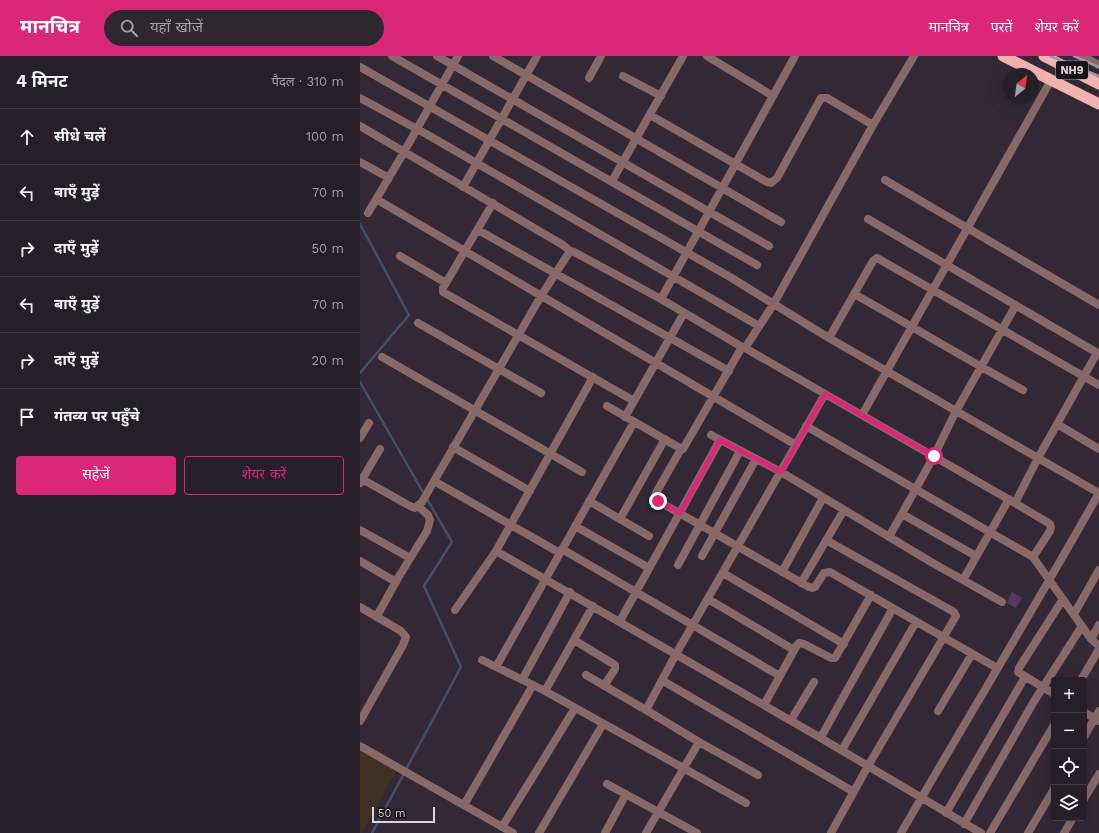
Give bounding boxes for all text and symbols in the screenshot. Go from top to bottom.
search box [104,10,384,46]
text: मानचित्र [20,15,80,38]
icon: search [118,17,140,39]
text: यहाँ खोजें [150,18,203,36]
text: मानचित्र [929,19,969,35]
text: परतें [991,19,1012,35]
text: शेयर करें [1034,19,1079,35]
road number: NH9 [1056,61,1088,79]
north arrow [1003,68,1039,104]
text: 4 मिनट [16,71,68,91]
text: पैदल · 310 m [272,74,344,89]
icon: ahead [16,126,38,148]
text: सीधे चलें [54,127,106,145]
text: 100 m [306,129,344,144]
icon: left [16,182,38,204]
text: बाएँ मुड़ें [54,183,99,201]
text: 70 m [312,185,344,200]
icon: right [16,238,38,260]
text: दाएँ मुड़ें [54,239,99,257]
text: 50 m [312,241,344,256]
icon: left [16,294,38,316]
text: बाएँ मुड़ें [54,295,99,313]
text: 70 m [312,297,344,312]
icon: right [16,350,38,372]
text: दाएँ मुड़ें [54,351,99,369]
text: 20 m [312,353,344,368]
icon: arrive [16,406,38,428]
text: गंतव्य पर पहुँचे [54,407,140,425]
route start [925,447,943,465]
button: सहेजें [16,456,176,495]
button: शेयर करें [184,456,344,495]
route end [649,492,667,510]
map controls [1051,677,1087,821]
button: + [1051,677,1087,713]
button: − [1051,713,1087,749]
button: locate [1051,749,1087,785]
button: layers [1051,785,1087,821]
scale bar [372,805,435,824]
text: 50 m [378,807,405,820]

